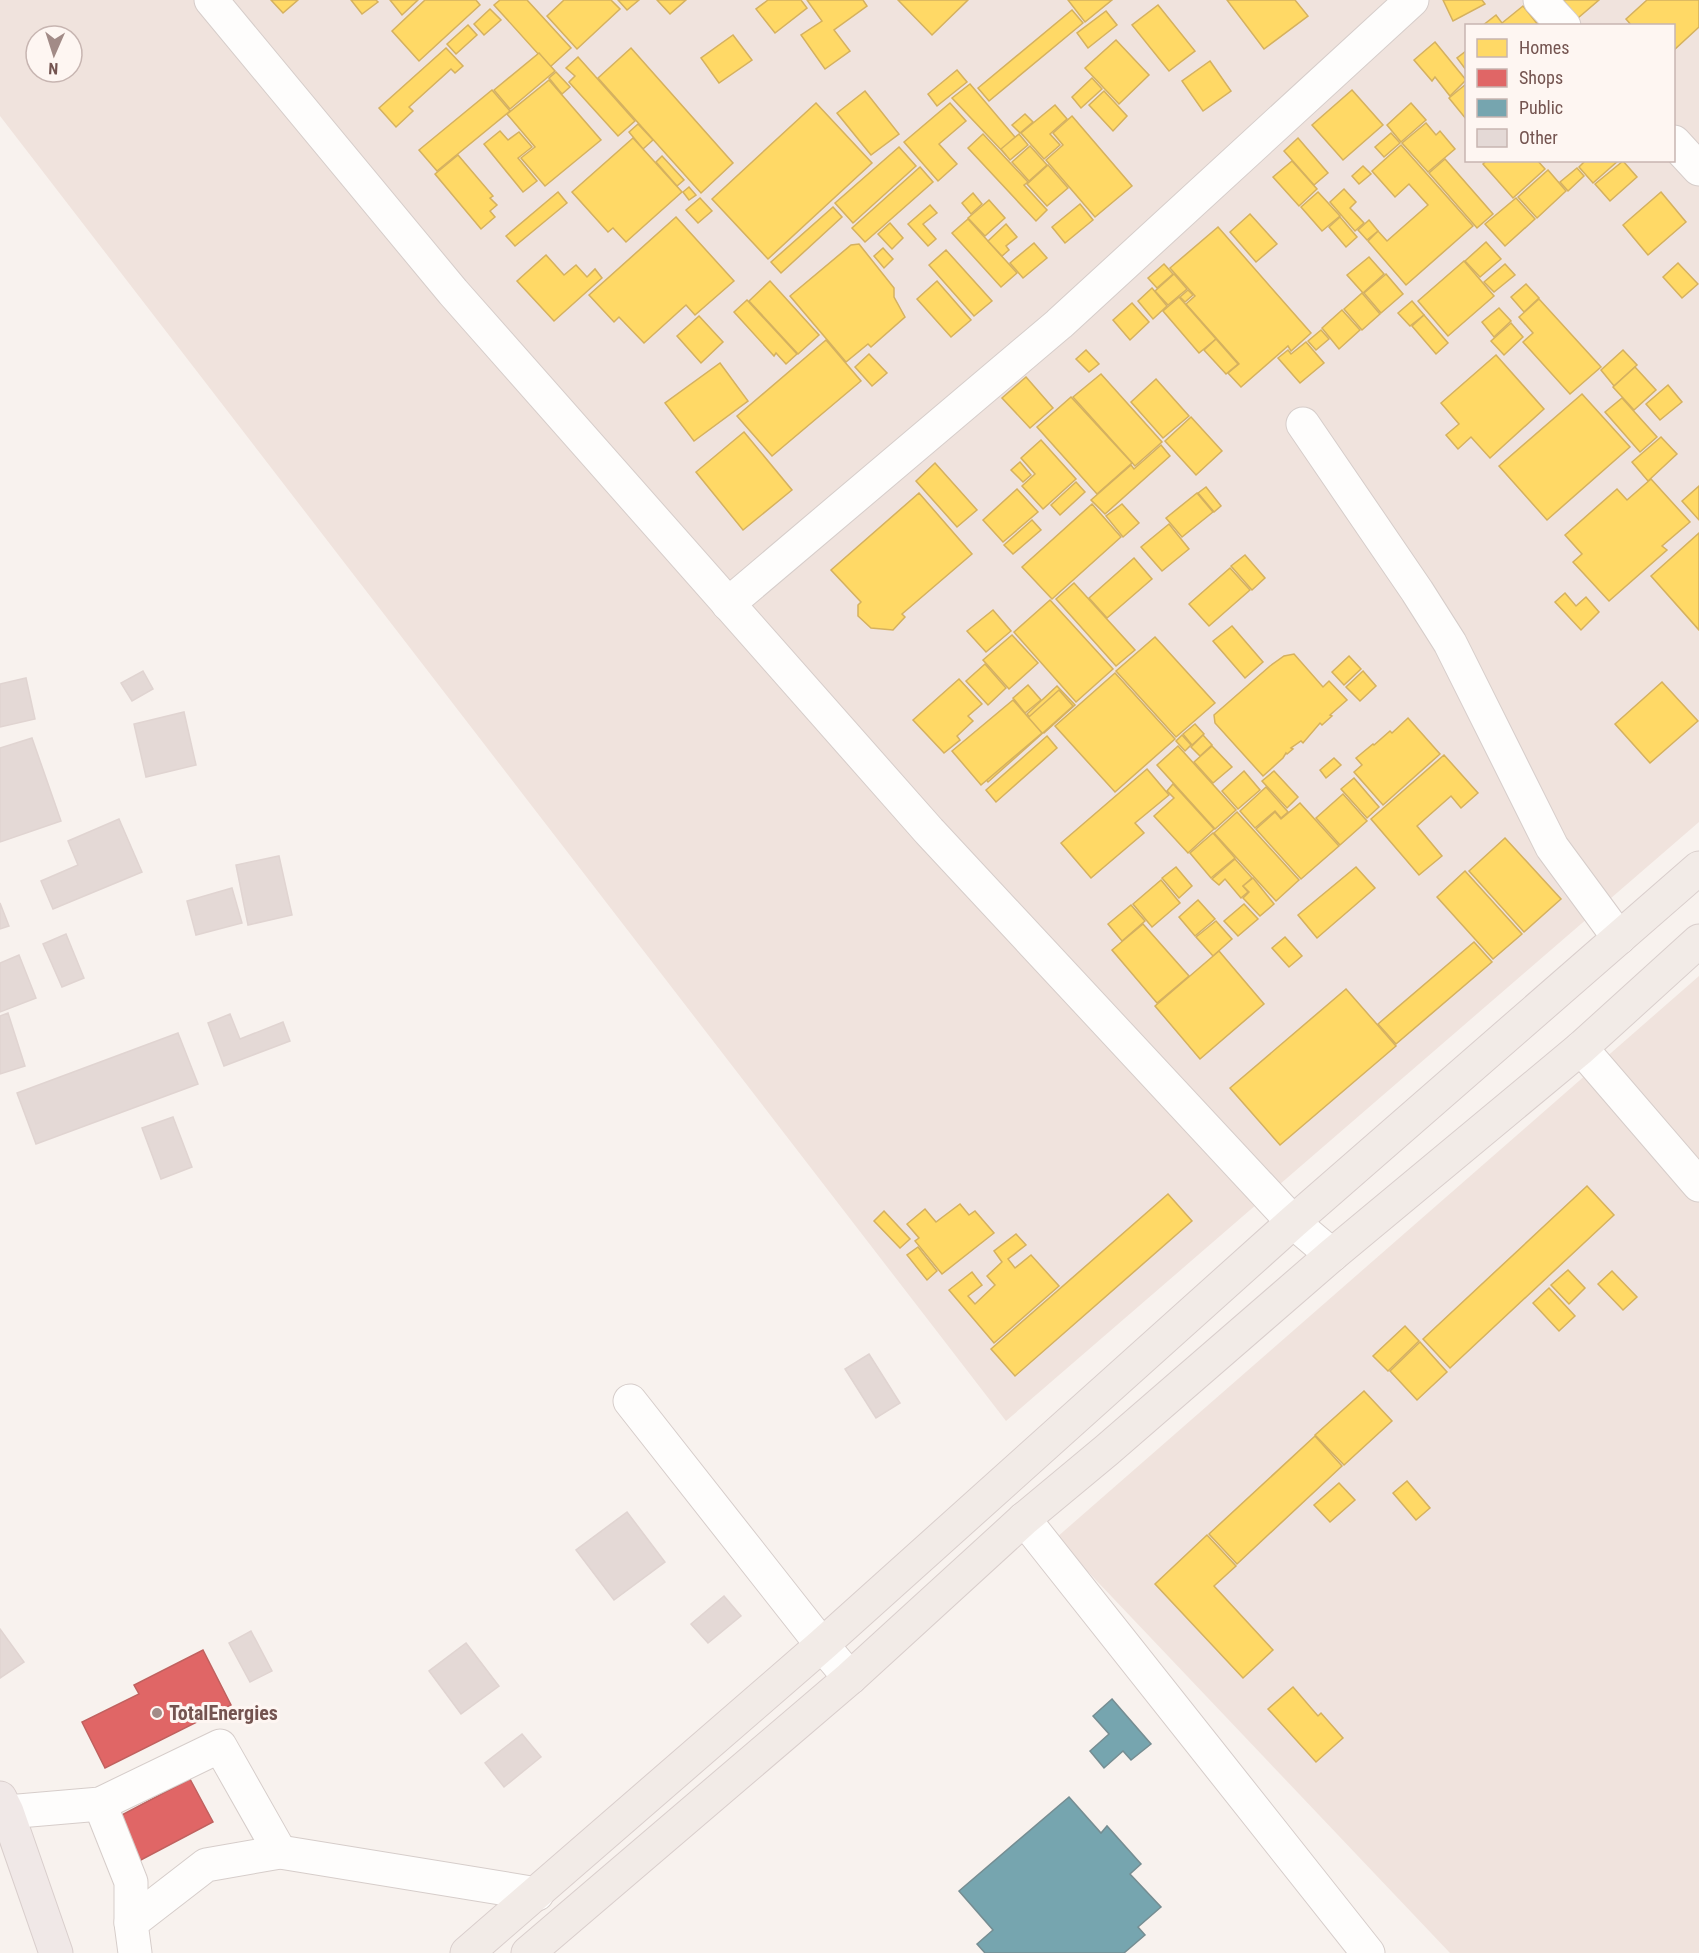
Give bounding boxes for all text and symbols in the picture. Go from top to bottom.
north arrow [24,24,84,84]
legend [1465,24,1675,162]
text: Homes [1519,37,1569,58]
text: N [48,59,59,78]
text: Shops [1519,67,1563,88]
text: Public [1519,97,1563,118]
text: Other [1519,127,1558,148]
place label: TotalEnergies [169,1701,278,1725]
marker: TotalEnergies [150,1706,164,1720]

